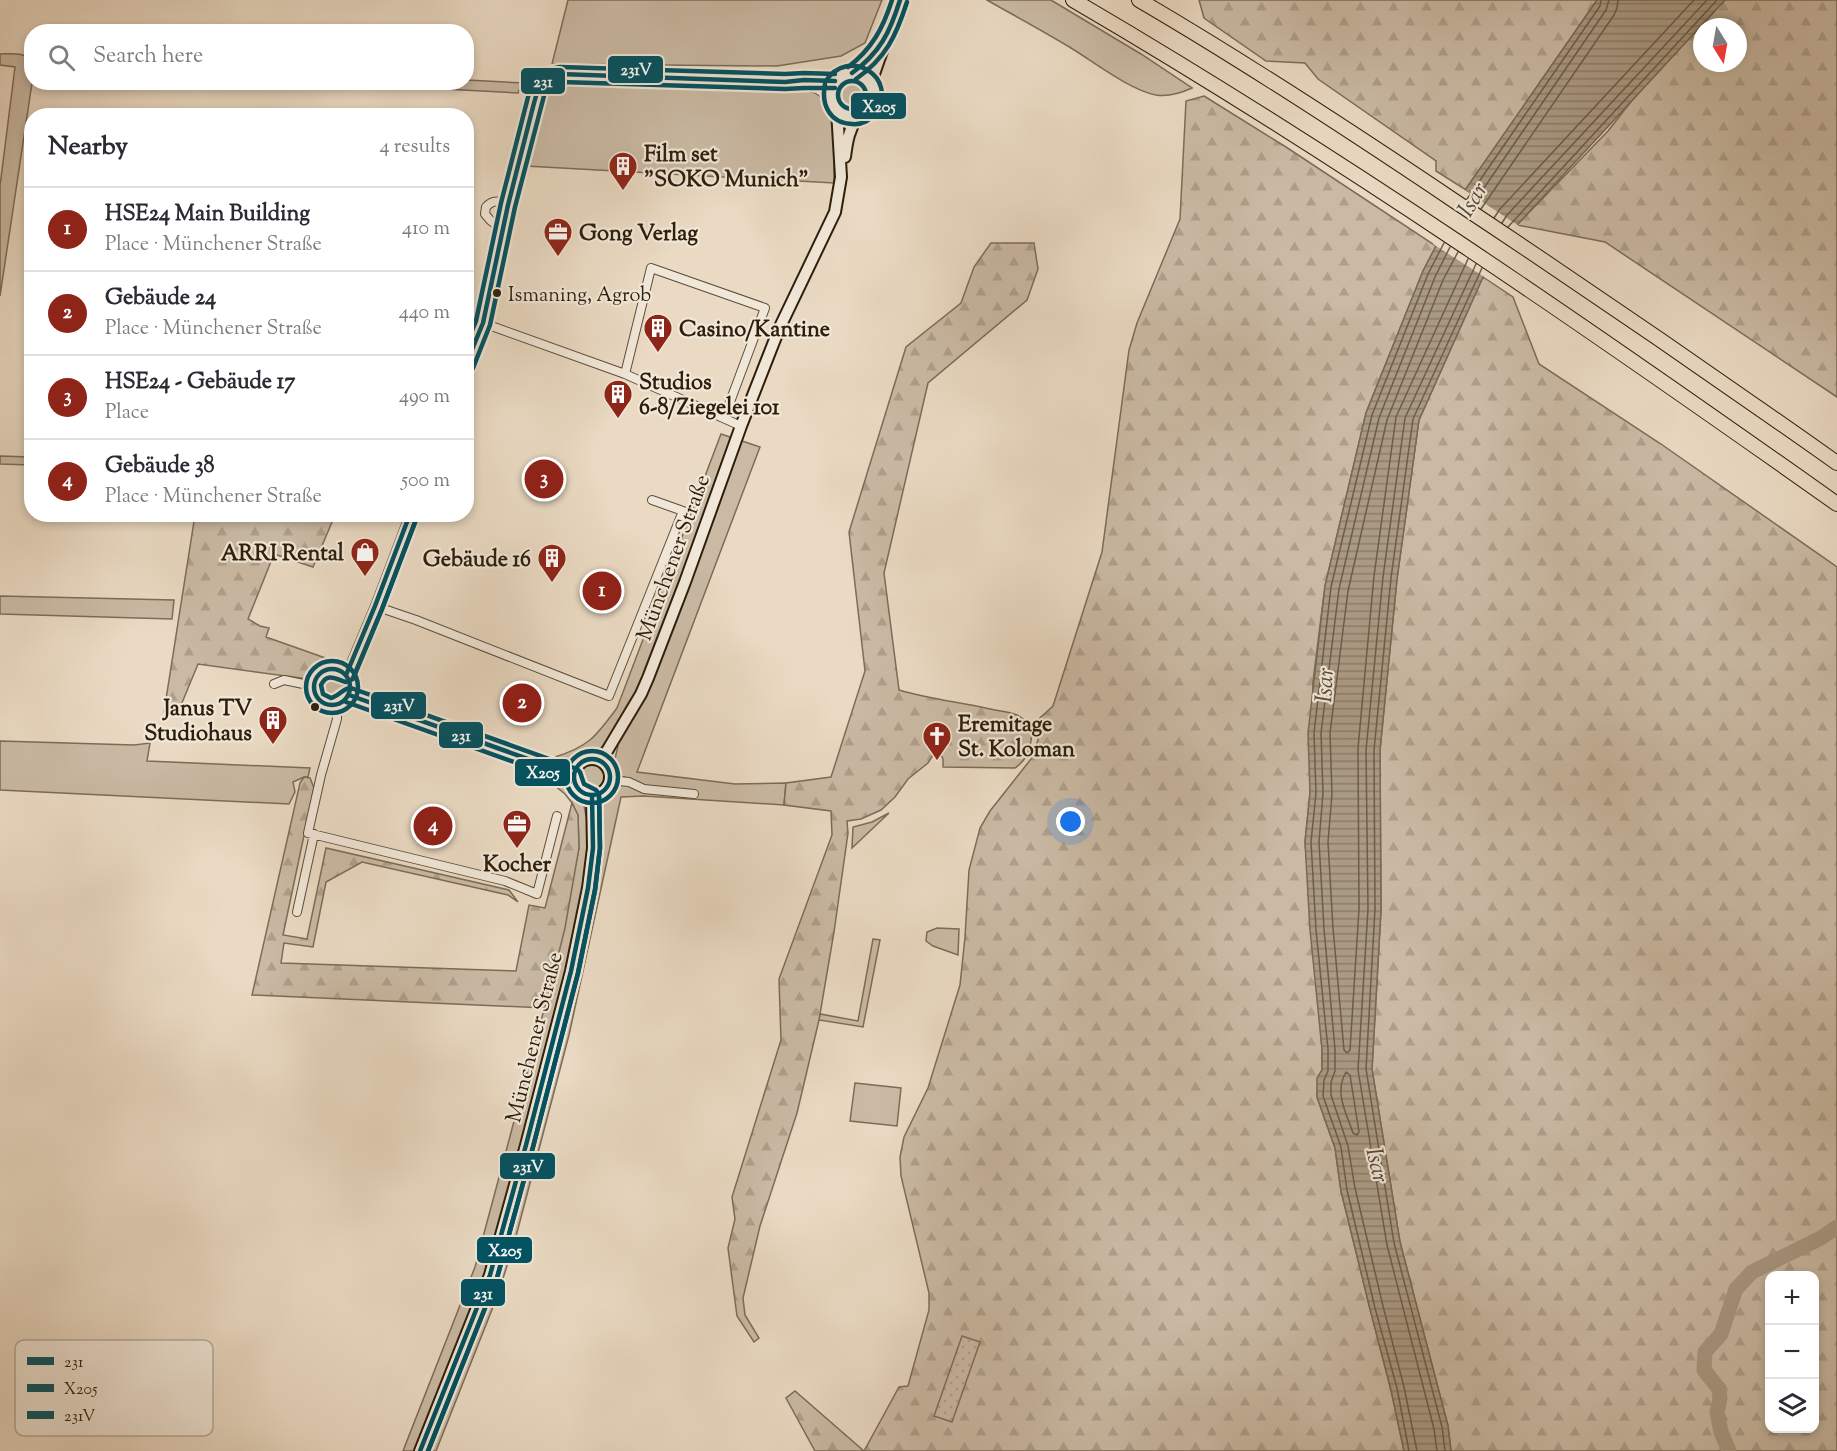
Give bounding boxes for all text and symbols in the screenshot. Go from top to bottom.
north arrow [1693,18,1747,72]
search box [24,24,474,90]
icon: search [45,41,78,74]
text: Search here [93,41,203,73]
line badge: 231V [607,55,664,84]
text: 231V [620,60,652,83]
line badge: 231 [520,67,566,95]
text: 231 [533,72,553,95]
line badge: X205 [850,92,907,120]
text: X205 [862,97,896,120]
text: Nearby [48,129,128,166]
text: 4 results [379,133,450,162]
place label: Film set "SOKO Munich" [644,140,809,197]
building icon: Film set "SOKO Munich" [607,150,639,192]
water label: Isar [1450,176,1498,224]
text: HSE24 Main Building [105,199,310,231]
text: 1 [64,215,71,244]
text: 410 m [402,215,450,244]
office icon: Gong Verlag [542,216,574,258]
place label: Gong Verlag [579,219,698,251]
text: Place · Münchener Straße [105,231,322,260]
place label: Ismaning, Agrob [508,282,651,311]
text: Gebäude 24 [105,283,216,315]
marker: Ismaning, Agrob [491,287,503,299]
text: 2 [63,299,72,328]
text: 440 m [399,299,450,328]
building icon: Casino/Kantine [642,312,674,354]
text: Place · Münchener Straße [105,315,322,344]
place label: Casino/Kantine [679,315,830,347]
text: HSE24 - Gebäude 17 [105,367,295,399]
place label: Studios 6-8/Ziegelei 101 [639,368,780,425]
building icon: Studios 6-8/Ziegelei 101 [602,378,634,420]
text: 3 [63,383,72,412]
text: 490 m [399,383,450,412]
text: Place [105,399,149,428]
text: Gebäude 38 [105,451,215,483]
pin: 3 [524,456,564,502]
text: 4 [62,467,73,496]
text: 500 m [401,467,450,496]
street label: Münchener Straße [630,470,720,646]
text: Place · Münchener Straße [105,483,322,512]
shop icon: ARRI Rental [349,536,381,578]
place label: ARRI Rental [221,539,345,571]
building icon: Gebäude 16 [536,542,568,584]
place label: Gebäude 16 [423,545,531,577]
pin: 1 [582,568,622,614]
water label: Isar [1308,666,1344,703]
pin: 2 [502,680,542,726]
line badge: 231V [370,691,427,720]
place label: Janus TV Studiohaus [144,694,252,751]
text: 231V [383,696,415,719]
unlabelled marker [309,701,321,713]
building icon: Janus TV Studiohaus [257,704,289,746]
place label: Eremitage St. Koloman [958,710,1075,767]
church icon: Eremitage St. Koloman [921,720,953,762]
line badge: 231 [438,721,484,749]
text: 231 [451,726,471,749]
line badge: X205 [514,758,571,787]
text: X205 [526,763,560,786]
pin: 4 [414,804,452,848]
your location [1056,807,1085,836]
office icon: Kocher [501,808,533,850]
place label: Kocher [483,850,552,882]
street label: Münchener Straße [499,949,573,1126]
water label: Isar [1356,1145,1397,1187]
line badge: 231V [499,1152,556,1180]
text: 231V [512,1157,544,1180]
line badge: X205 [476,1236,533,1264]
text: X205 [488,1241,522,1264]
map controls [1765,1271,1819,1433]
button: + [1765,1271,1819,1325]
line badge: 231 [460,1278,506,1307]
text: 231 [473,1284,493,1307]
button: − [1765,1325,1819,1379]
legend [15,1340,213,1436]
text: 231 [64,1352,84,1375]
text: X205 [64,1379,98,1402]
button: layers [1765,1379,1819,1433]
text: 231V [64,1406,95,1429]

